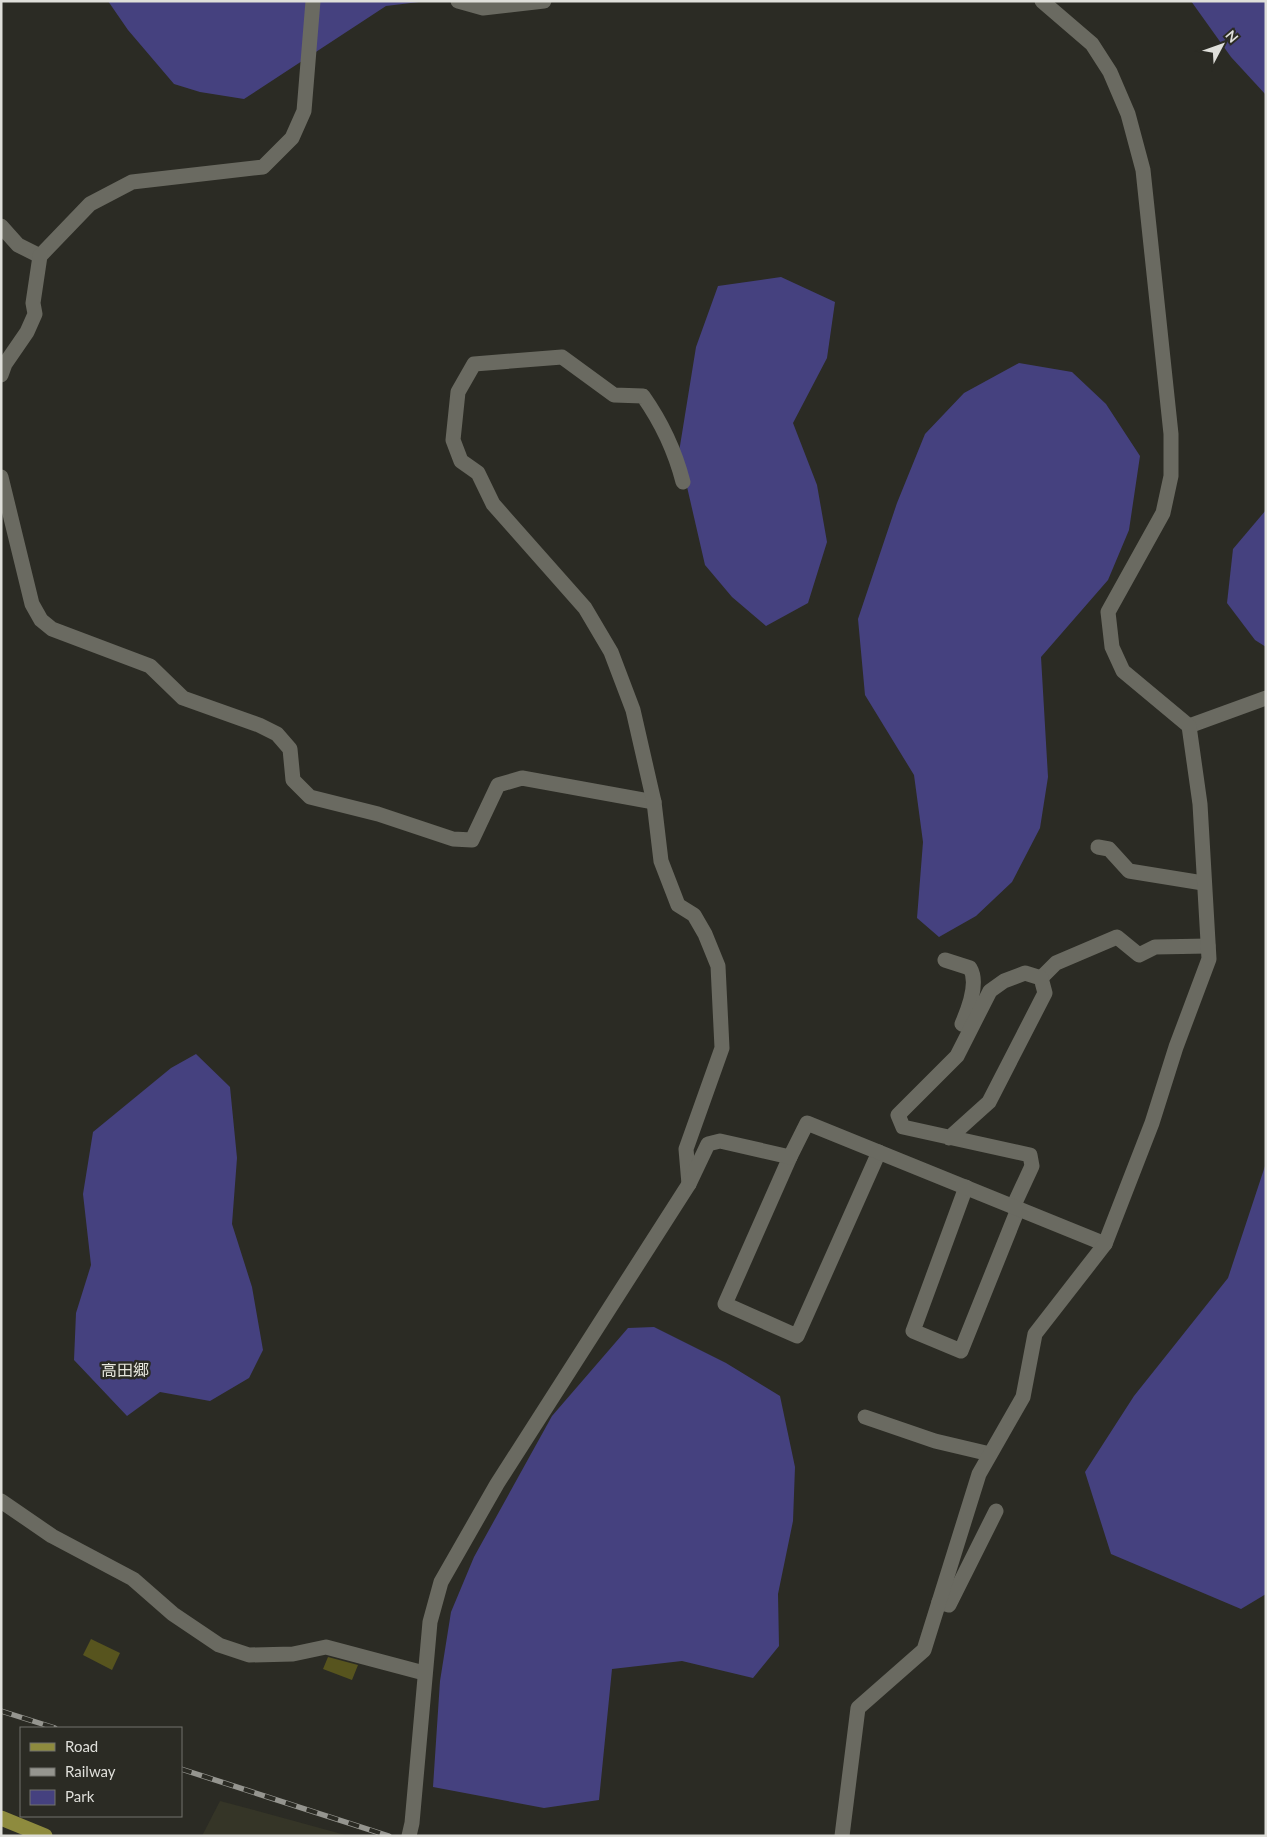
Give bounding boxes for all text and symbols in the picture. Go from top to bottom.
north arrow [1197,20,1247,70]
text: N [1222,26,1242,46]
district label: 高田郷 [101,1360,149,1379]
legend [20,1727,182,1817]
text: Road [65,1737,98,1755]
text: Railway [65,1762,116,1780]
text: Park [65,1787,95,1805]

